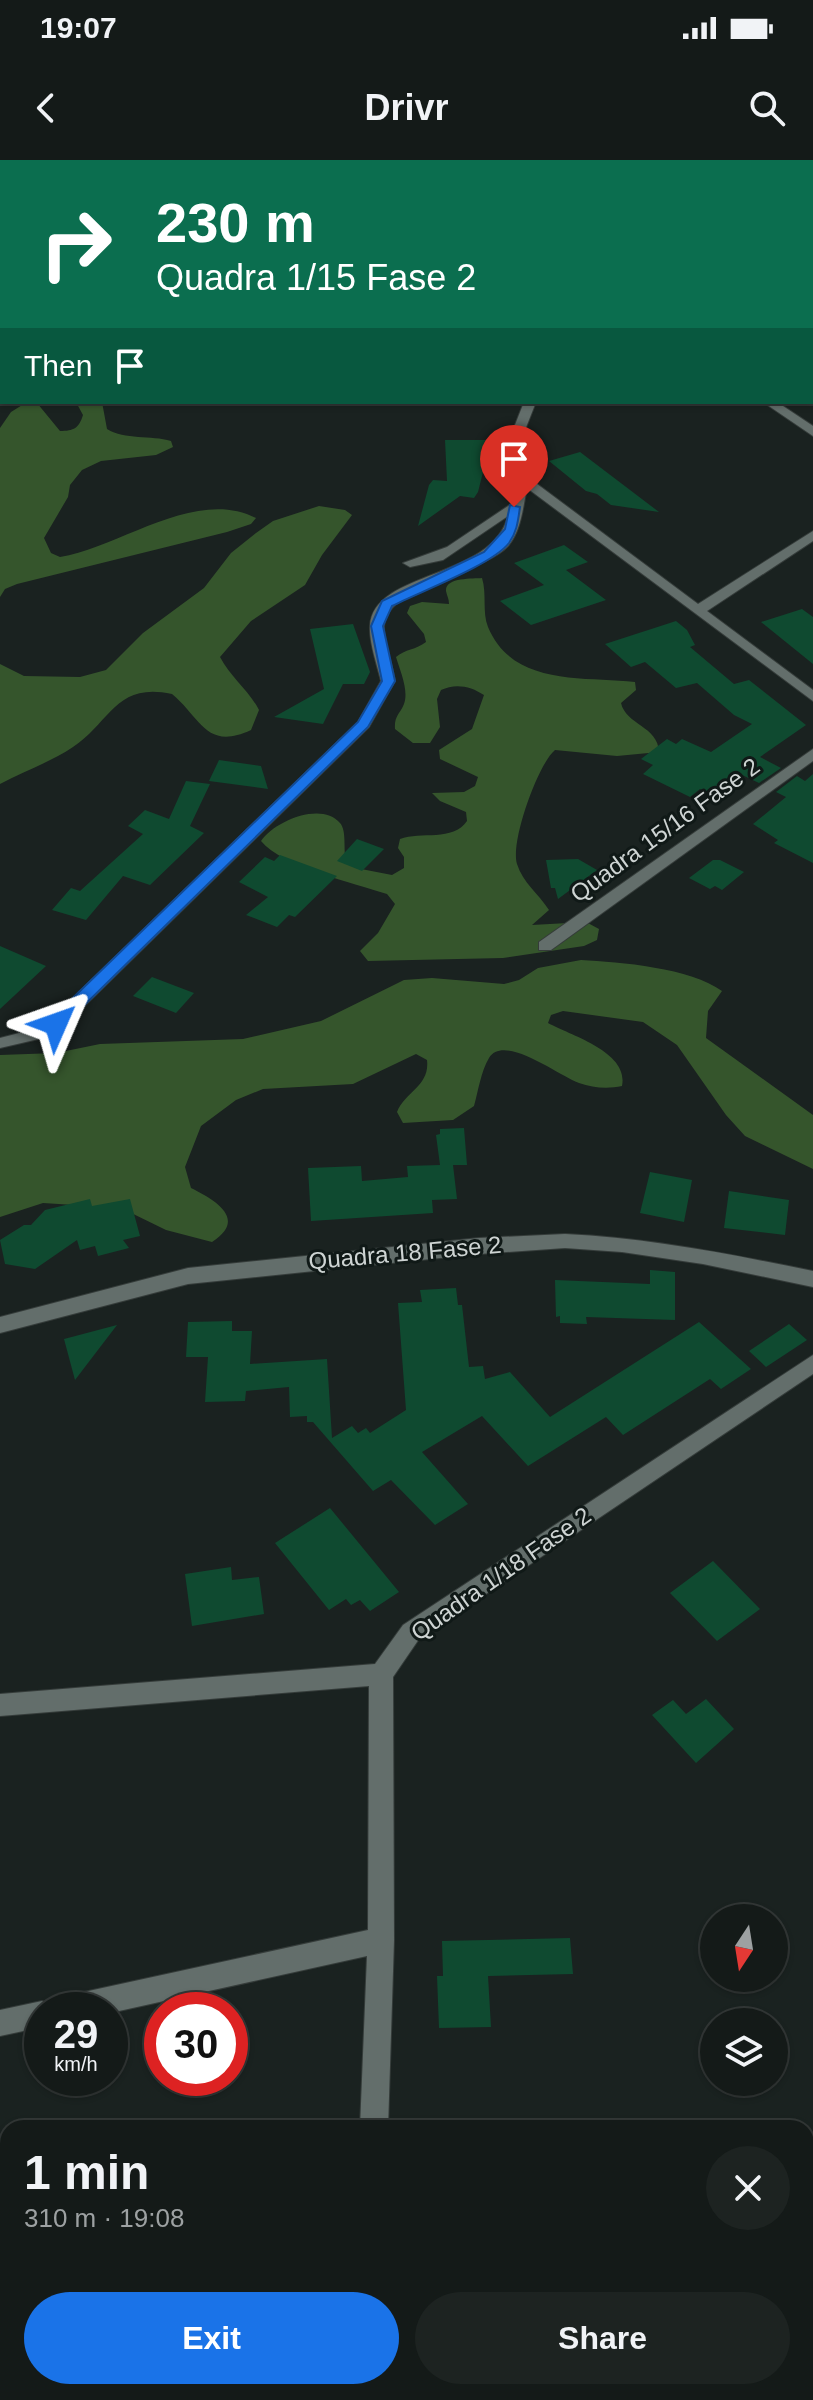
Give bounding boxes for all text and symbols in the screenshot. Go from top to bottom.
text: 19:07 [40,11,117,44]
icon: back [24,86,68,130]
icon: search [745,86,789,130]
text: Drivr [364,87,449,128]
text: 230 m [156,191,315,254]
icon: right [24,192,128,296]
text: Quadra 1/15 Fase 2 [156,257,476,298]
icon: arrive [108,344,152,388]
text: Then [24,349,92,382]
pin [480,425,548,507]
icon: arrive [492,437,536,481]
street label: Quadra 15/16 Fase 2 [565,752,764,907]
position arrow [14,982,98,1066]
street label: Quadra 18 Fase 2 [307,1231,502,1274]
street label: Quadra 1/18 Fase 2 [406,1501,596,1646]
north arrow [700,1904,788,1992]
map controls [700,1904,788,2096]
speed limit sign: 30 [144,1992,248,2096]
button: layers [700,2008,788,2096]
text: 29 [54,2012,98,2056]
text: km/h [54,2053,98,2075]
text: 1 min [24,2146,149,2199]
button: close [706,2146,790,2230]
text: 310 m · 19:08 [24,2203,184,2233]
button: Exit [24,2292,399,2384]
button: Share [415,2292,790,2384]

